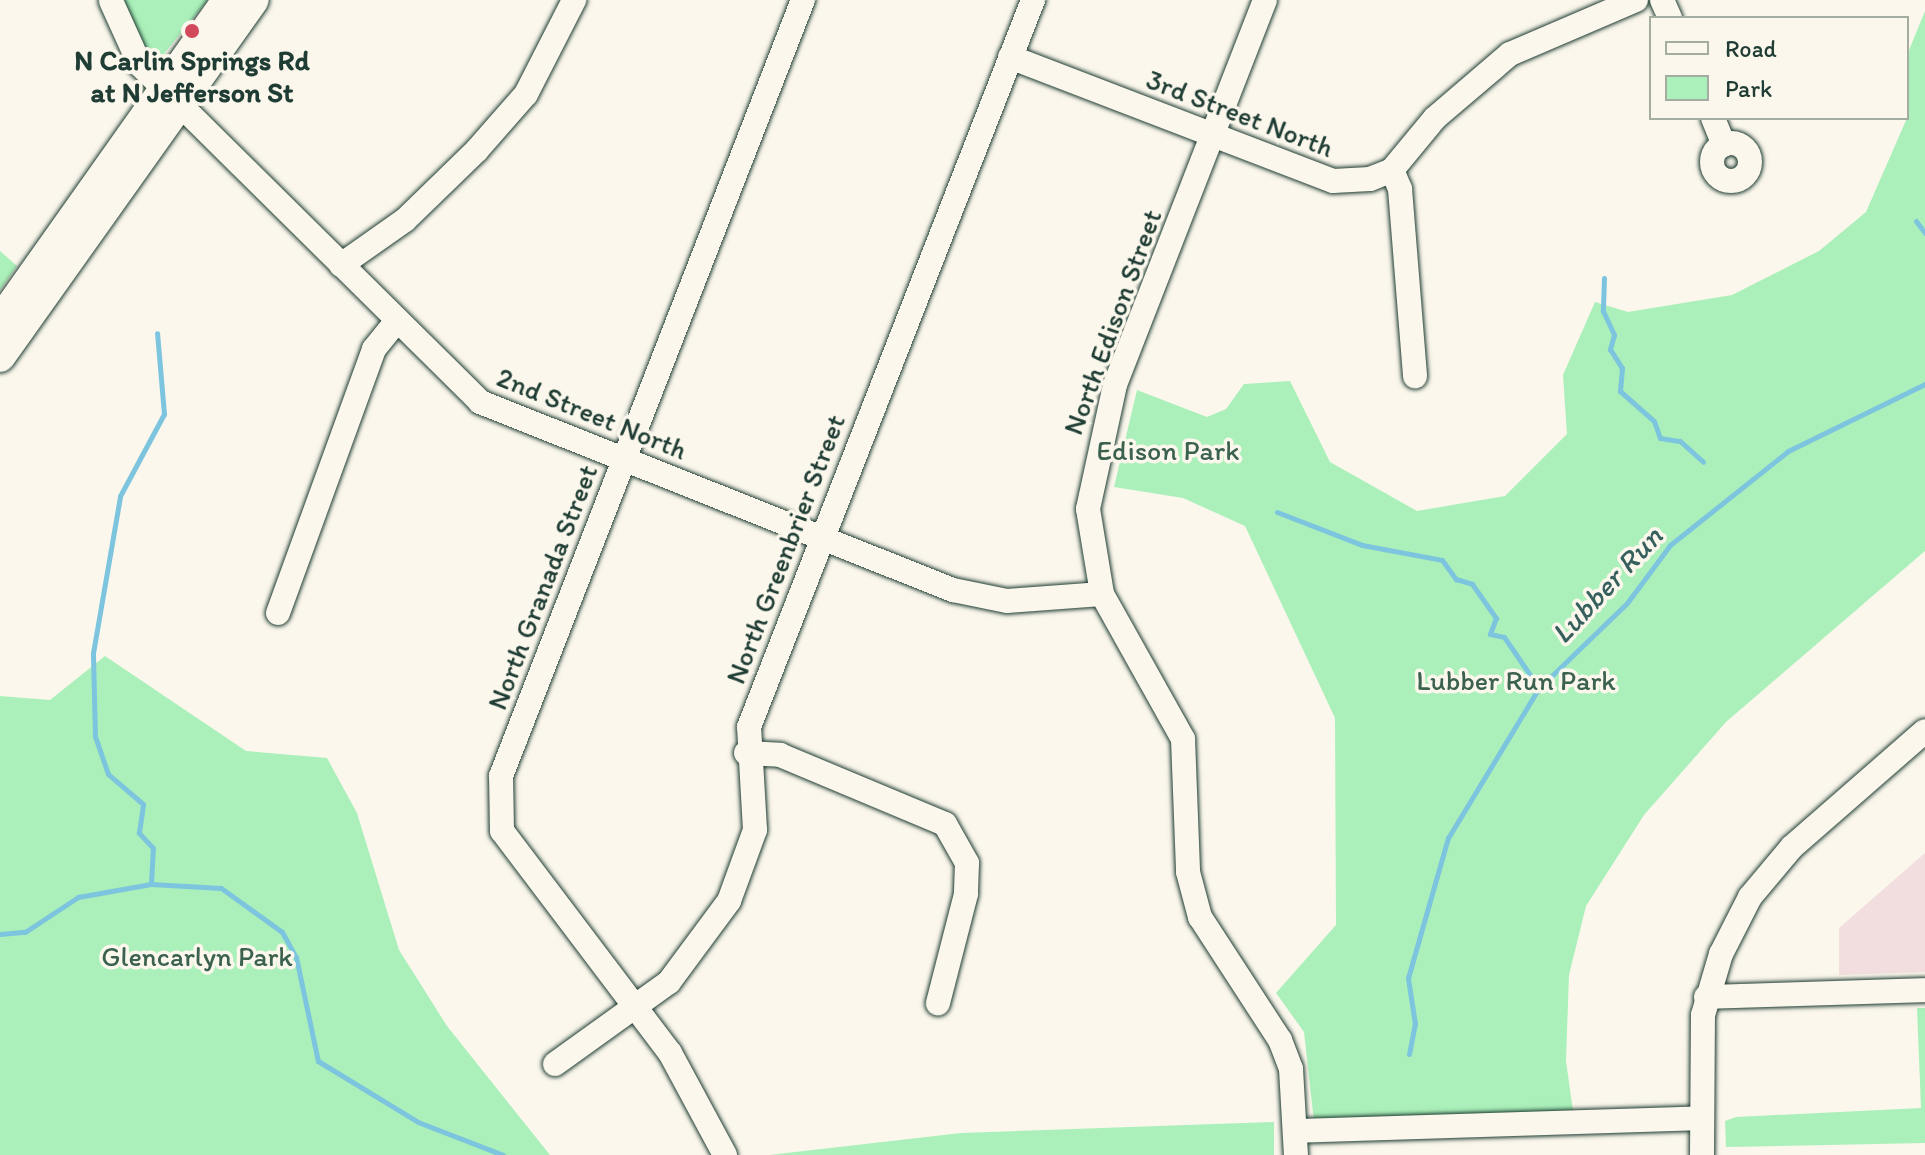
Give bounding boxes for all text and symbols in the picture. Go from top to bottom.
legend [1649,16,1909,120]
marker: N Carlin Springs Rd at N Jefferson St [183,22,201,40]
text: Road [1725,34,1777,63]
place label: N Carlin Springs Rd at N Jefferson St [74,43,310,109]
street label: 3rd Street North [1142,62,1338,164]
text: Park [1725,74,1772,103]
street label: North Edison Street [1056,205,1168,439]
street label: 2nd Street North [492,360,692,466]
street label: North Greenbrier Street [718,410,852,688]
park label: Edison Park [1097,433,1239,467]
street label: North Granada Street [480,460,604,714]
water label: Lubber Run [1544,519,1670,651]
park label: Lubber Run Park [1417,663,1615,697]
park label: Glencarlyn Park [101,939,293,973]

